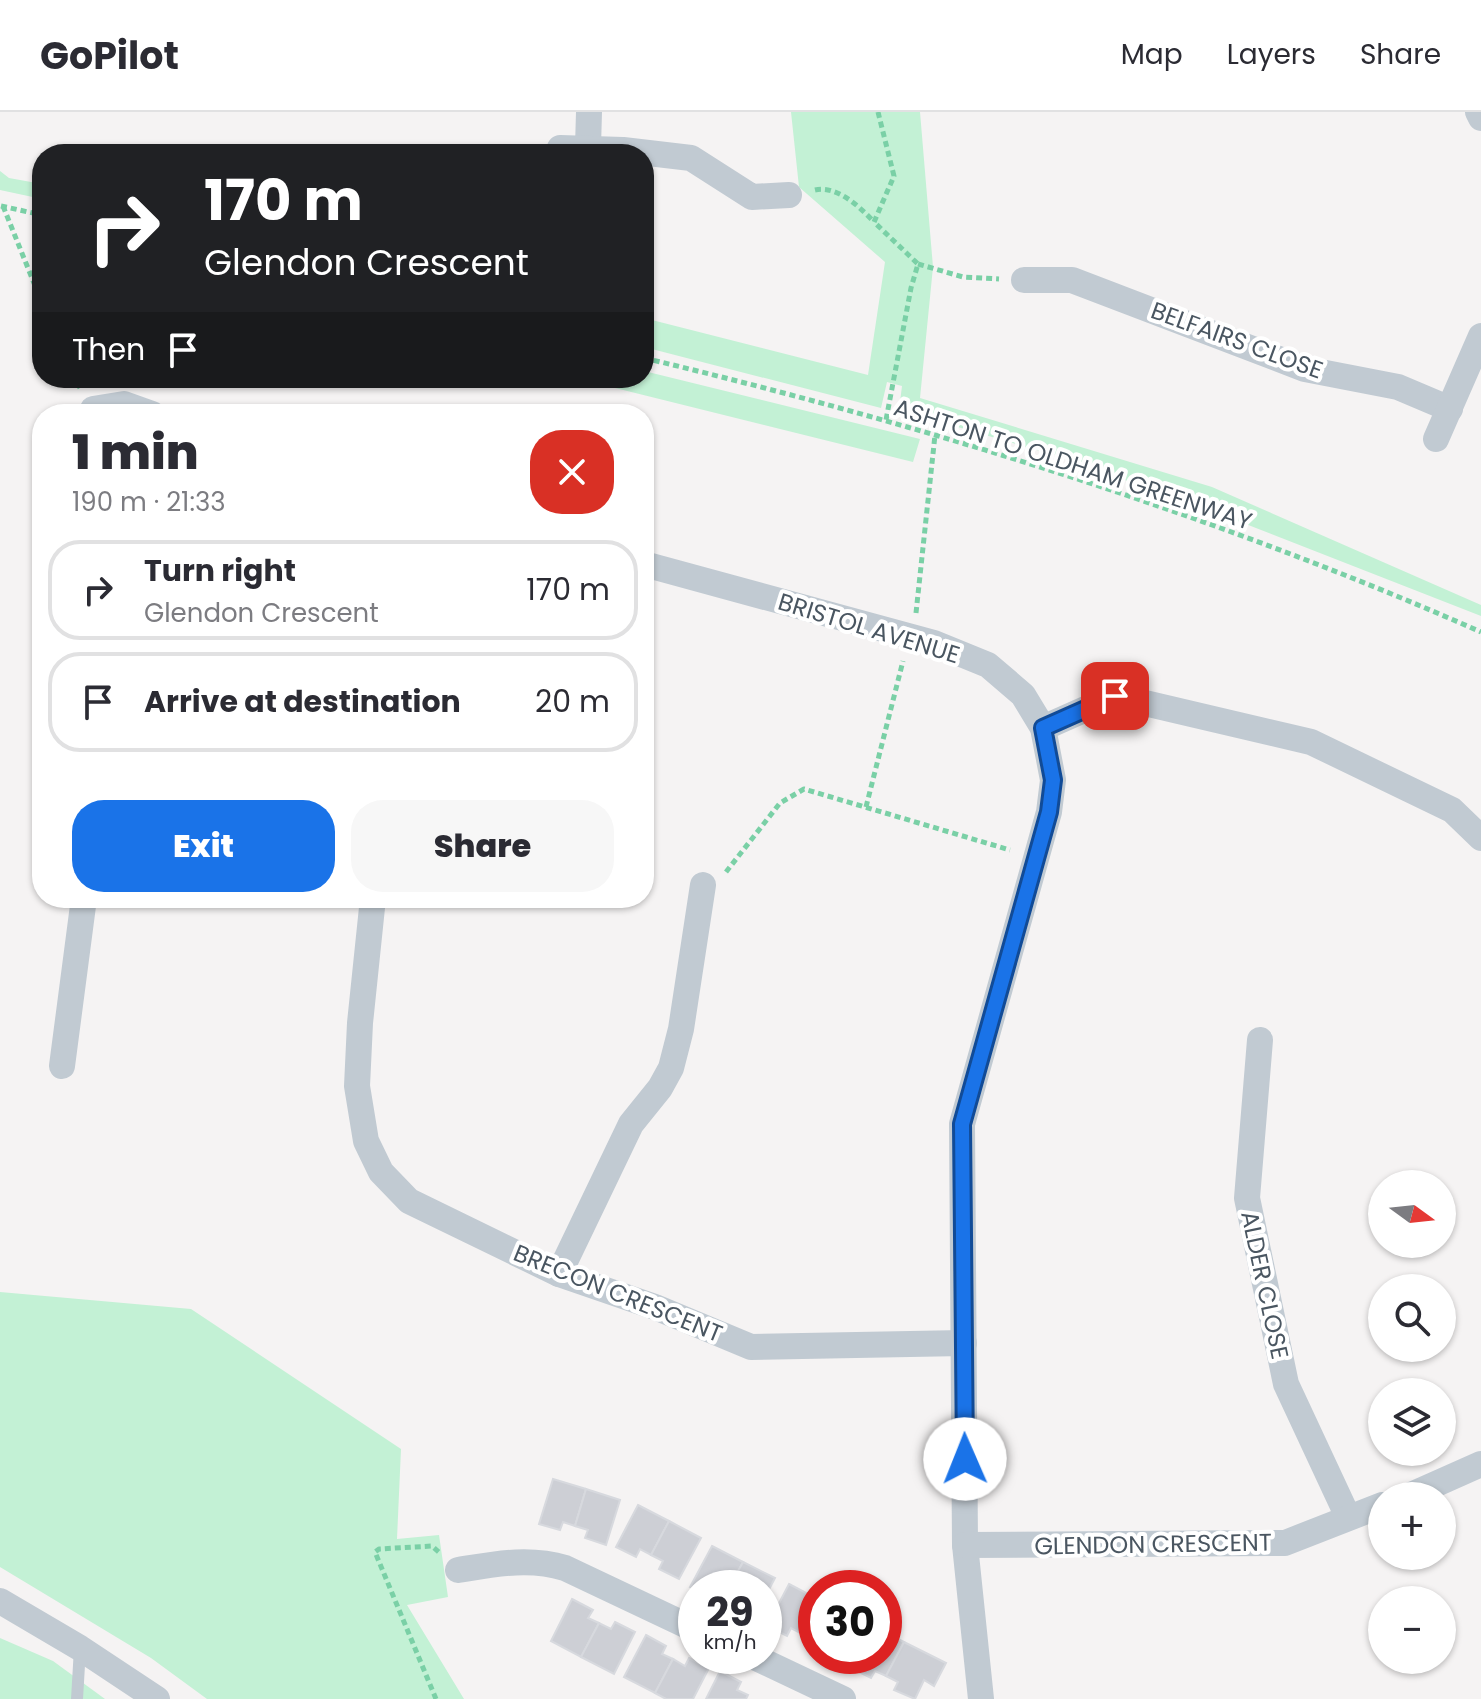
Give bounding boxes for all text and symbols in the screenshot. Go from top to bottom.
text: GoPilot [40,29,179,82]
text: Map [1121,35,1183,74]
text: Layers [1227,35,1316,74]
text: Share [1360,35,1441,74]
text: 170 m [204,161,363,240]
icon: right [72,176,176,280]
text: Glendon Crescent [204,237,529,288]
street label: BELFAIRS CLOSE [1146,294,1328,386]
text: Then [72,328,145,371]
icon: arrive [161,328,205,372]
street label: ASHTON TO OLDHAM GREENWAY [890,390,1256,538]
text: 1 min [72,419,199,486]
button: close [530,430,614,514]
text: 190 m · 21:33 [72,484,226,520]
text: Turn right [144,549,296,592]
icon: right [76,568,120,612]
text: 170 m [526,568,610,611]
street label: BRISTOL AVENUE [774,585,964,671]
text: Glendon Crescent [144,595,379,631]
pin [1081,662,1149,730]
icon: arrive [1093,674,1137,718]
icon: arrive [76,680,120,724]
text: Arrive at destination [144,680,461,723]
text: 20 m [535,680,610,723]
button: Exit [72,800,335,892]
button: Share [351,800,614,892]
north arrow [1368,1170,1456,1258]
map controls [1368,1170,1456,1674]
street label: ALDER CLOSE [1233,1208,1297,1362]
street label: BRECON CRESCENT [509,1236,727,1350]
button: search [1368,1274,1456,1362]
button: layers [1368,1378,1456,1466]
position arrow [923,1417,1007,1501]
button: + [1368,1482,1456,1570]
street label: GLENDON CRESCENT [1034,1525,1272,1563]
speed limit sign: 30 [798,1570,902,1674]
text: 29 [706,1584,754,1640]
button: − [1368,1586,1456,1674]
text: km/h [703,1628,757,1656]

